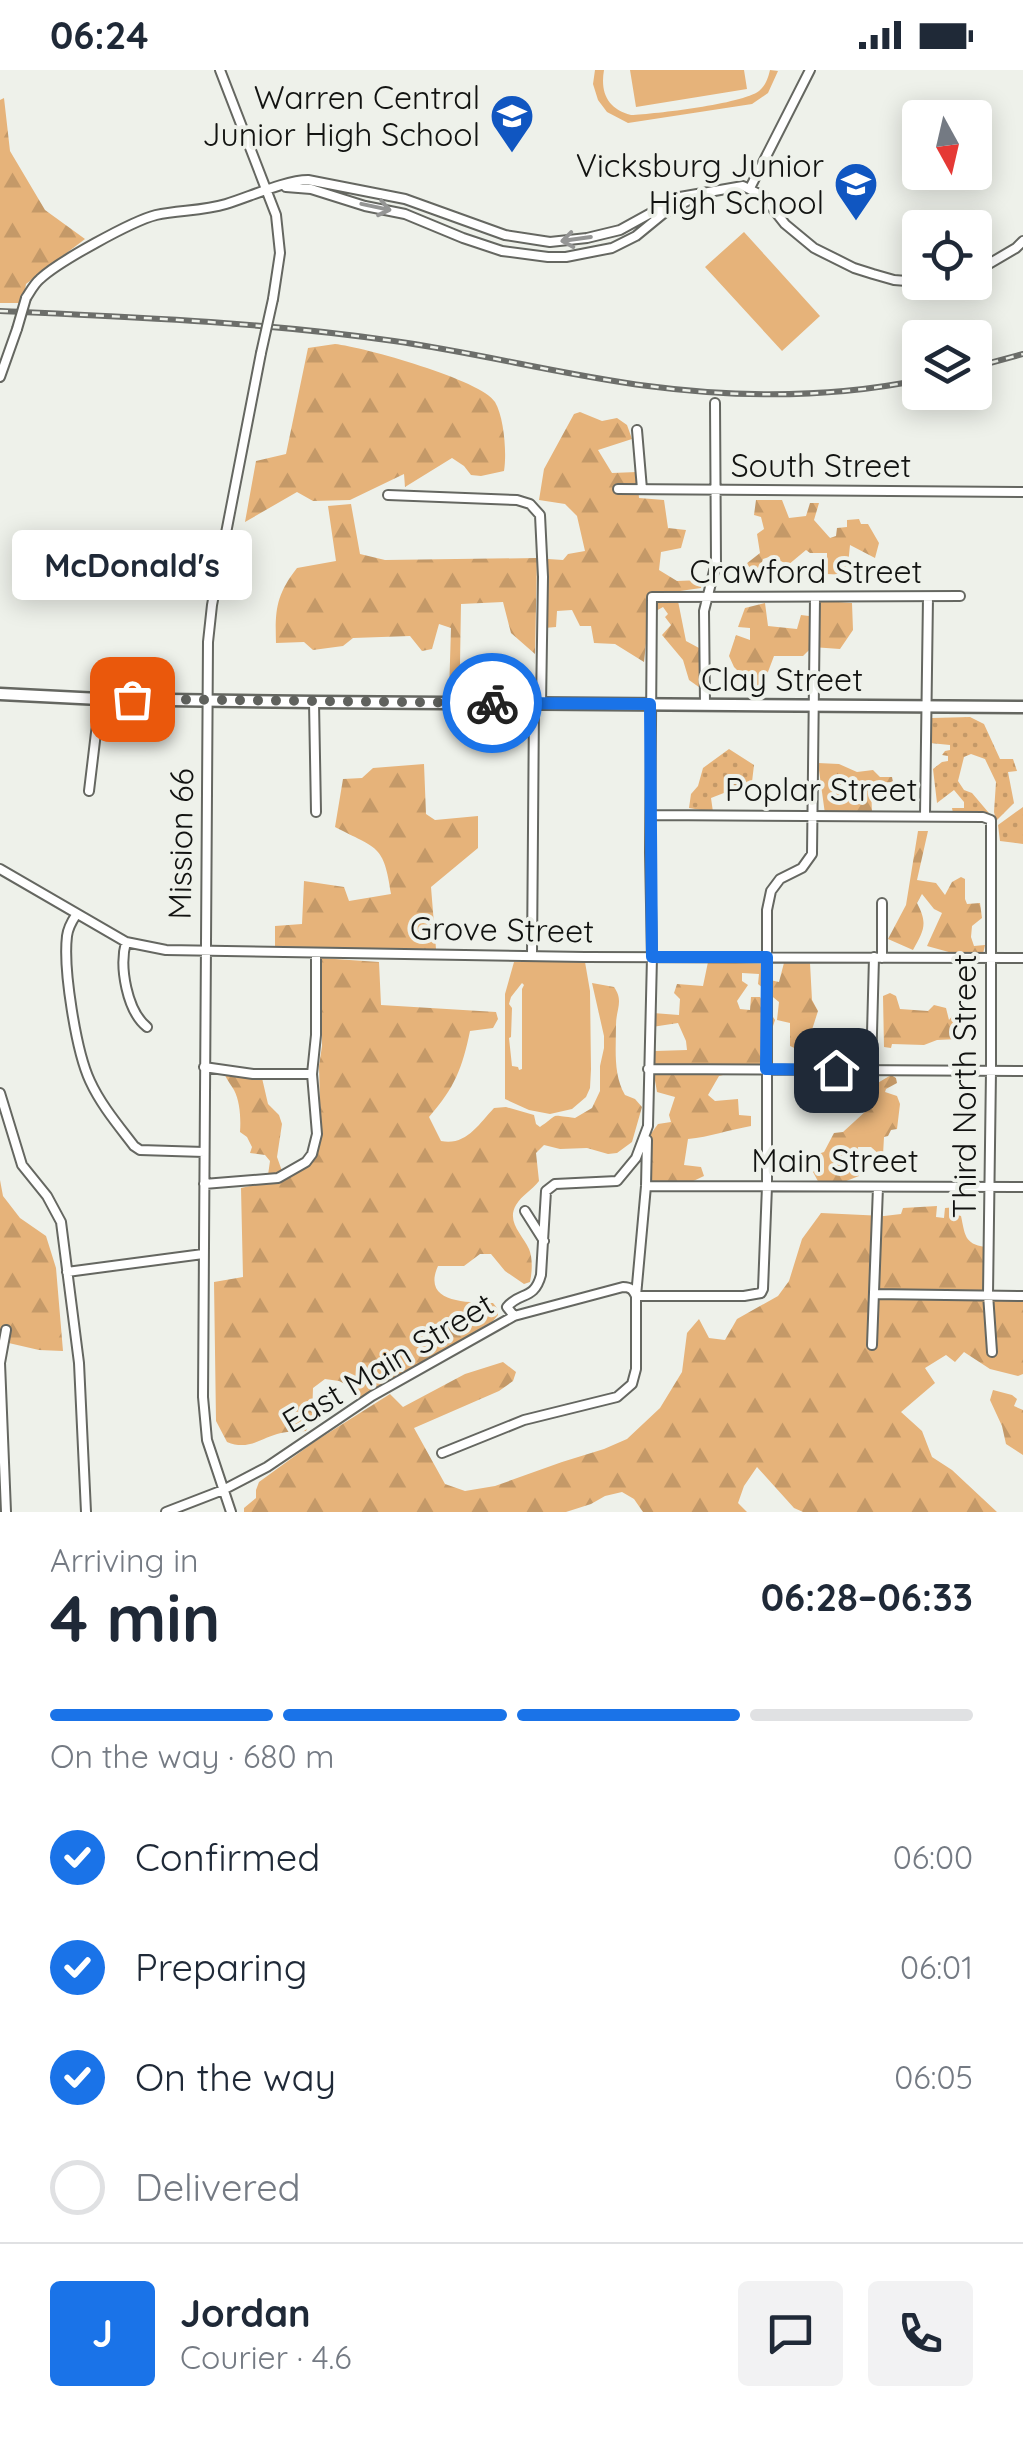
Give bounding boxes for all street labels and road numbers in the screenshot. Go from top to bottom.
street label: South Street [731,445,911,485]
street label: Crawford Street [690,551,922,591]
street label: Clay Street [701,659,863,699]
street label: Mission 66 [159,768,201,920]
street label: Poplar Street [725,769,917,809]
street label: Grove Street [410,907,594,951]
street label: Third North Street [944,954,984,1218]
street label: Main Street [751,1140,919,1180]
street label: East Main Street [275,1283,500,1441]

